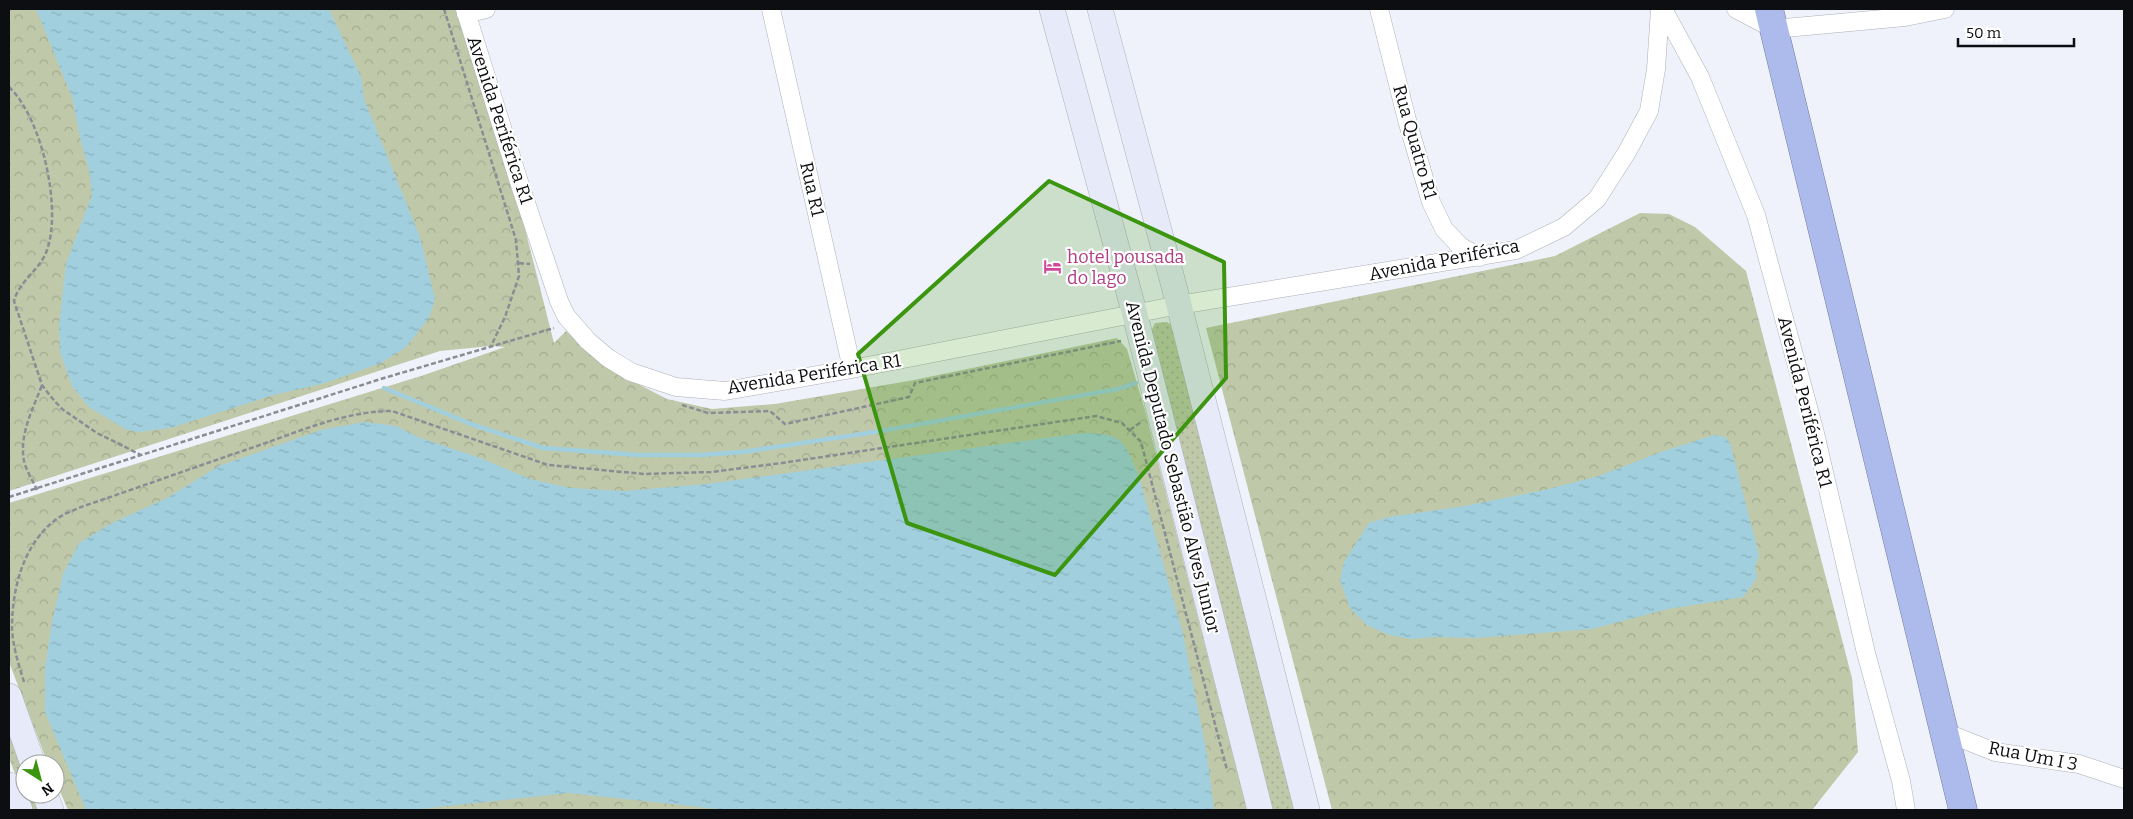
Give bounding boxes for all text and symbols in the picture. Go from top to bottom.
scale bar [1958,15,2074,47]
text: 50 m [1966,24,2002,42]
street label: Avenida Periférica R1 [462,33,538,207]
street label: Rua Quatro R1 [1388,82,1442,202]
street label: Rua R1 [795,160,829,219]
street label: Avenida Periférica [1367,235,1521,285]
place label: hotel pousada do lago [1067,246,1185,289]
hotel icon: hotel pousada do lago [1043,257,1063,277]
street label: Avenida Deputado Sebastião Alves Junior [1121,298,1225,636]
street label: Avenida Periférica R1 [1773,314,1837,490]
street label: Avenida Periférica R1 [726,349,903,399]
street label: Rua Um I 3 [1986,737,2080,775]
north arrow [15,754,65,804]
text: N [38,779,57,799]

